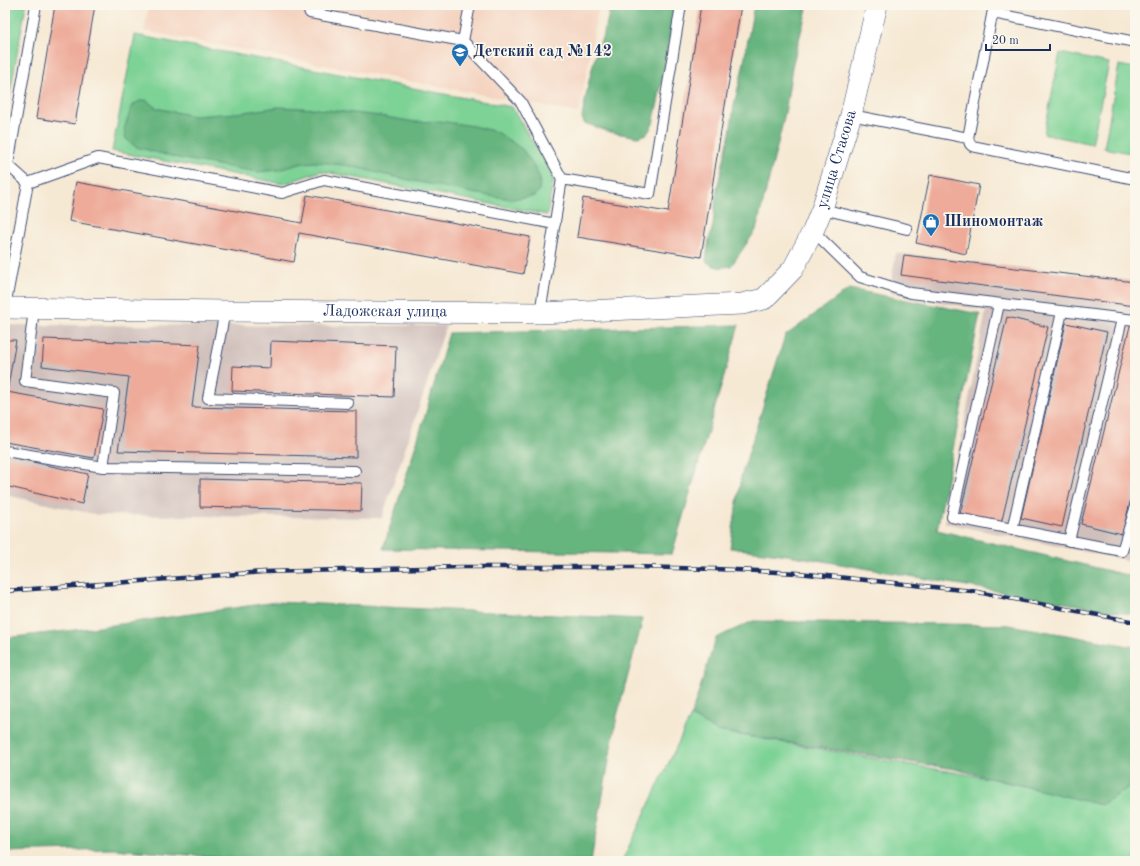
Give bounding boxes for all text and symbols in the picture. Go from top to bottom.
scale bar [986,26,1050,52]
text: 20 m [992,35,1019,47]
school or university icon: Детский сад №142 [450,42,470,67]
place label: Детский сад №142 [473,44,612,60]
street label: улица Стасова [815,109,860,211]
shop icon: Шиномонтаж [921,212,941,237]
place label: Шиномонтаж [944,214,1044,230]
street label: Ладожская улица [323,304,447,320]

